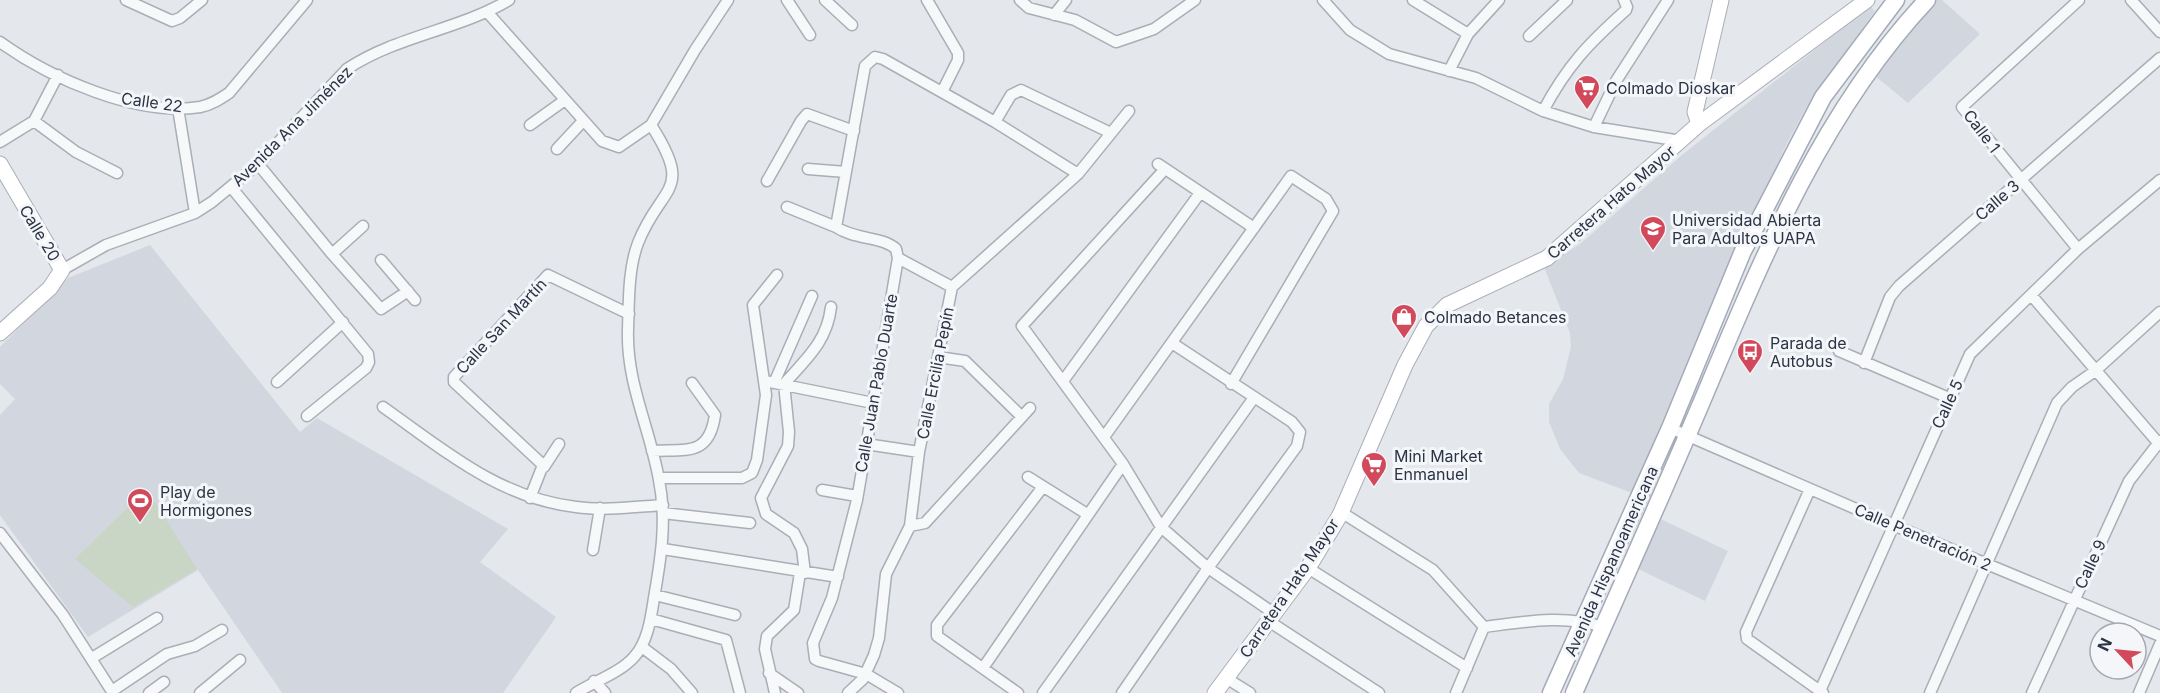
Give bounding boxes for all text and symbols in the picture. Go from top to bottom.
street label: Avenida Ana Jiménez [228,62,356,190]
supermarket icon: Colmado Dioskar [1572,73,1602,111]
place label: Colmado Dioskar [1606,78,1735,98]
street label: Calle 22 [120,88,184,116]
street label: Calle 1 [1959,106,2005,156]
street label: Carretera Hato Mayor [1543,141,1679,263]
street label: Calle 3 [1971,175,2023,225]
street label: Calle 20 [15,201,65,265]
place label: Universidad Abierta Para Adultos UAPA [1672,210,1821,248]
school or university icon: Universidad Abierta Para Adultos UAPA [1638,214,1668,252]
street label: Calle San Martín [451,274,551,378]
street label: Calle Juan Pablo Duarte [850,292,902,474]
shop icon: Colmado Betances [1389,302,1419,340]
street label: Calle Ercilia Pepín [912,305,958,441]
place label: Colmado Betances [1424,307,1567,327]
place label: Parada de Autobus [1770,333,1847,371]
bus stop icon: Parada de Autobus [1735,337,1765,375]
street label: Calle 5 [1927,376,1967,432]
place label: Mini Market Enmanuel [1394,446,1483,484]
supermarket icon: Mini Market Enmanuel [1359,450,1389,488]
street label: Avenida Hispanoamericana [1560,463,1662,659]
place label: Play de Hormigones [160,482,252,520]
sports icon: Play de Hormigones [125,486,155,524]
street label: Calle Penetración 2 [1851,499,1995,575]
street label: Carretera Hato Mayor [1235,515,1343,661]
street label: Calle 9 [2070,536,2110,592]
north arrow [2088,621,2148,681]
text: N [2093,635,2116,654]

